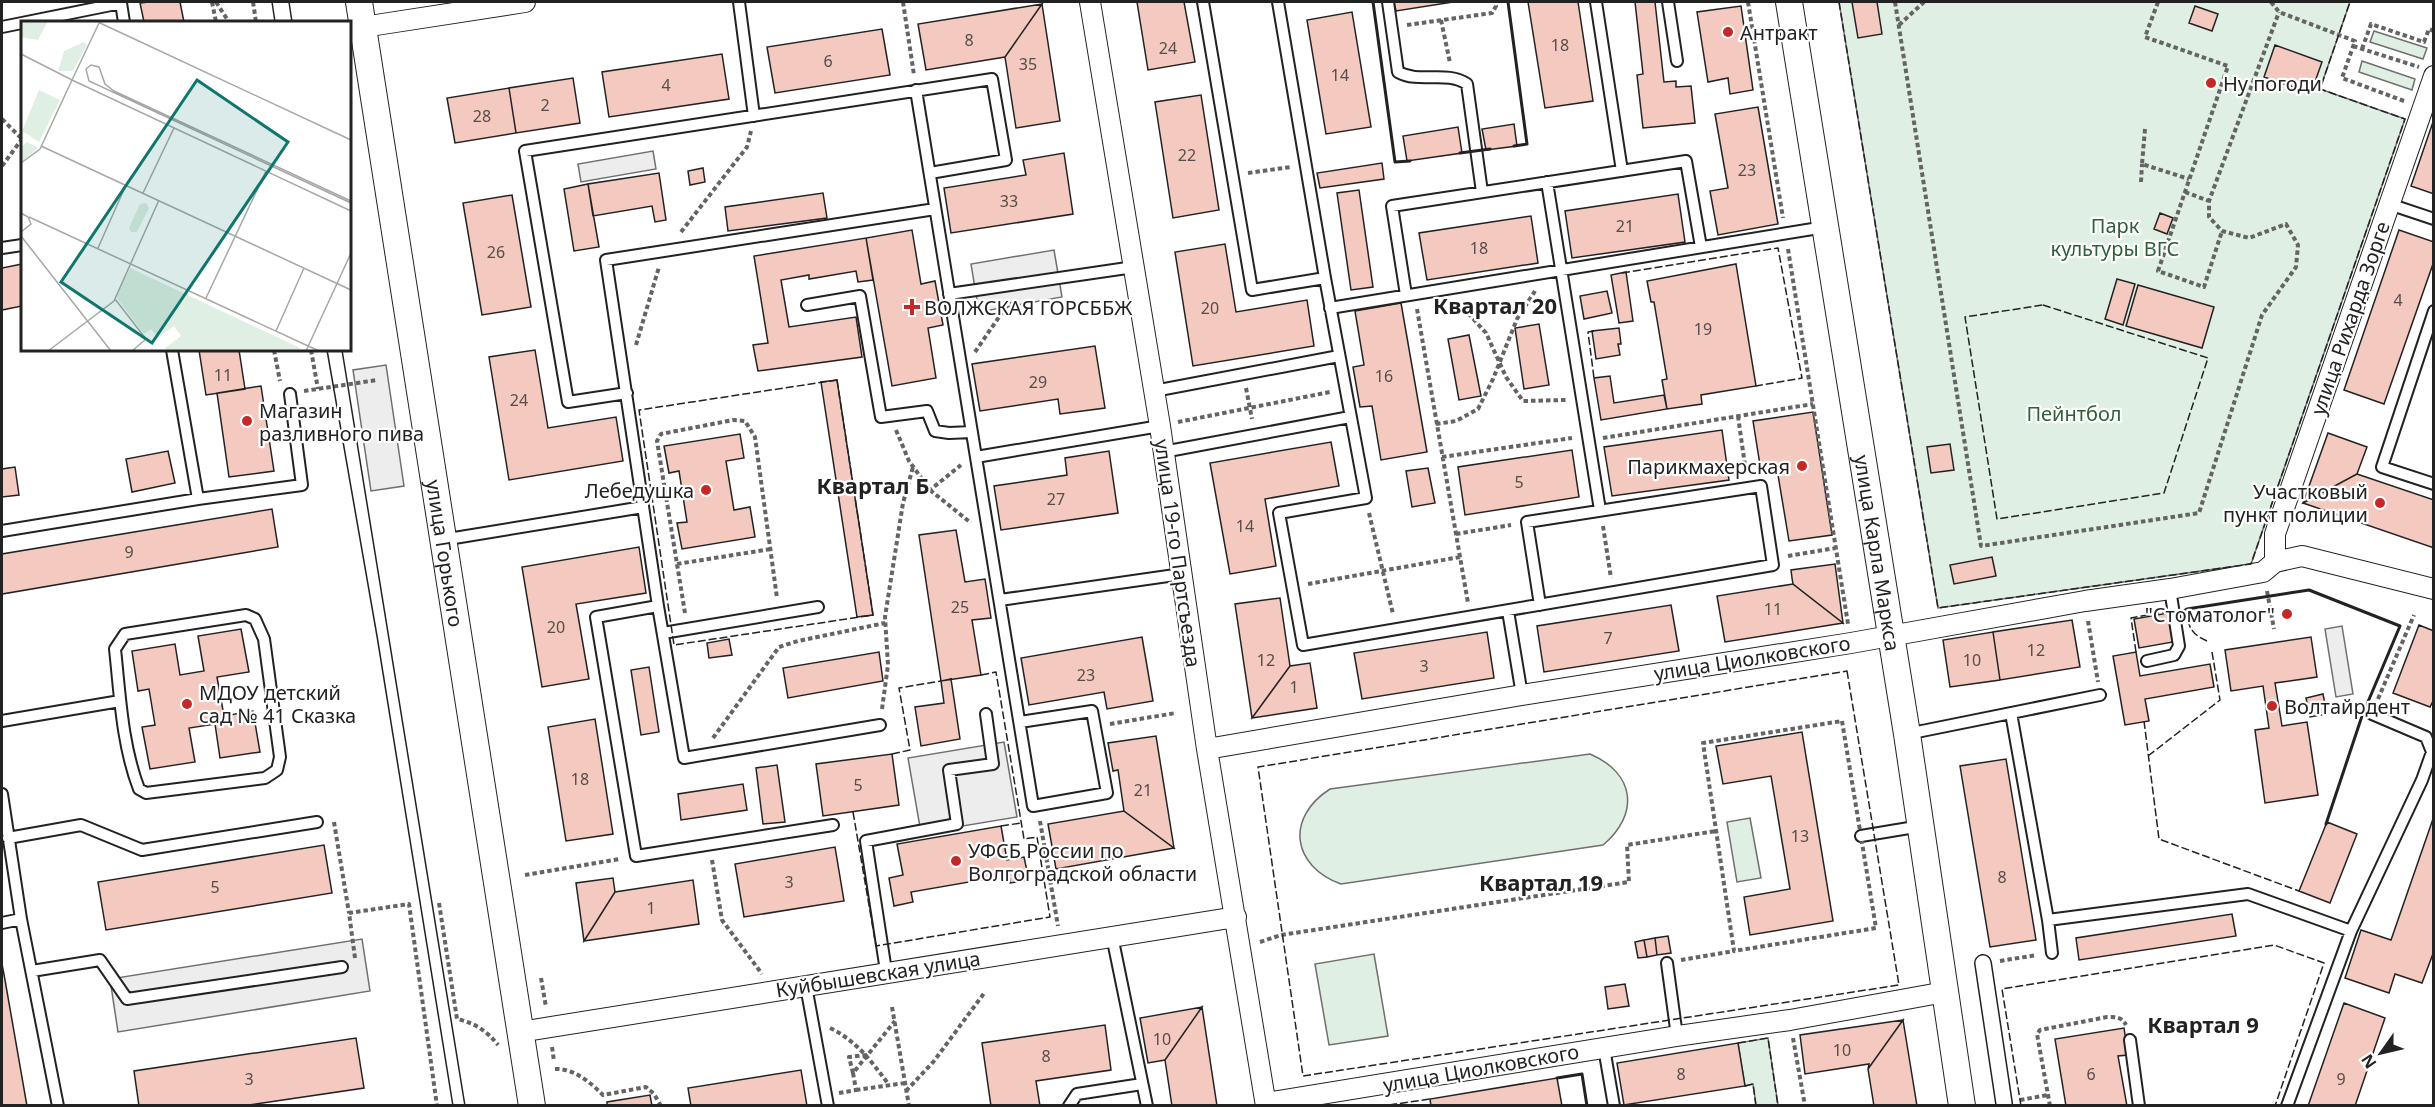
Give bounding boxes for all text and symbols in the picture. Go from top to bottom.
place label: Антракт [1740,19,1818,46]
inset map [21,21,351,351]
marker: Антракт [1721,25,1735,39]
house number: 8 [964,29,974,51]
house number: 18 [1551,34,1569,56]
house number: 24 [1159,37,1177,59]
house number: 6 [823,50,833,72]
house number: 35 [1019,53,1037,75]
house number: 14 [1331,64,1349,86]
place label: Ну погоди [2223,70,2322,97]
house number: 4 [661,74,671,96]
marker: Ну погоди [2204,76,2218,90]
house number: 2 [540,94,550,116]
house number: 28 [473,105,491,127]
house number: 22 [1178,144,1196,166]
house number: 23 [1738,159,1756,181]
house number: 33 [1000,190,1018,212]
park label: Парк культуры ВГС [2051,212,2179,262]
house number: 21 [1616,215,1634,237]
street label: улица Рихарда Зорге [2304,218,2396,418]
house number: 18 [1470,237,1488,259]
house number: 26 [487,241,505,263]
house number: 4 [2393,289,2403,311]
district label: Квартал 20 [1433,290,1557,320]
place label: ВОЛЖСКАЯ ГОРСББЖ [924,294,1133,321]
house number: 20 [1201,297,1219,319]
marker: ВОЛЖСКАЯ ГОРСББЖ [905,300,919,314]
house number: 19 [1694,318,1712,340]
house number: 11 [214,364,232,386]
house number: 16 [1375,365,1393,387]
house number: 29 [1029,371,1047,393]
house number: 24 [510,389,528,411]
place label: Магазин разливного пива [259,397,424,447]
park label: Пейнтбол [2026,400,2122,427]
marker: Магазин разливного пива [240,414,254,428]
street label: улица 19-го Партсъезда [1149,437,1207,669]
place label: Парикмахерская [1627,453,1790,480]
street label: улица Карла Маркса [1849,453,1907,653]
marker: Парикмахерская [1795,459,1809,473]
district label: Квартал Б [816,470,930,500]
house number: 5 [1514,471,1524,493]
place label: Лебедушка [585,477,694,504]
street label: улица Горького [421,478,470,629]
place label: Участковый пункт полиции [2223,478,2368,528]
marker: Лебедушка [699,483,713,497]
house number: 27 [1047,488,1065,510]
marker: Участковый пункт полиции [2373,496,2387,510]
house number: 14 [1236,515,1254,537]
house number: 9 [124,541,134,563]
house number: 25 [951,596,969,618]
house number: 11 [1764,598,1782,620]
place label: "Стоматолог" [2145,601,2275,628]
marker: "Стоматолог" [2280,607,2294,621]
house number: 20 [547,616,565,638]
house number: 7 [1603,627,1613,649]
street label: улица Циолковского [1652,629,1852,687]
house number: 12 [2027,639,2045,661]
house number: 12 [1257,649,1275,671]
house number: 10 [1963,649,1981,671]
house number: 3 [1419,655,1429,677]
house number: 23 [1077,664,1095,686]
house number: 1 [1289,676,1299,698]
place label: МДОУ детский сад № 41 Сказка [199,679,356,729]
place label: Волтайрдент [2284,693,2410,720]
marker: МДОУ детский сад № 41 Сказка [180,697,194,711]
marker: Волтайрдент [2265,699,2279,713]
house number: 18 [571,768,589,790]
house number: 5 [853,774,863,796]
house number: 21 [1134,779,1152,801]
house number: 13 [1791,825,1809,847]
place label: УФСБ России по Волгоградской области [968,837,1197,887]
marker: УФСБ России по Волгоградской области [949,854,963,868]
house number: 8 [1997,866,2007,888]
district label: Квартал 19 [1479,867,1603,897]
house number: 3 [784,871,794,893]
house number: 5 [210,876,220,898]
house number: 1 [646,897,656,919]
street label: Куйбышевская улица [774,944,982,1004]
district label: Квартал 9 [2147,1009,2259,1039]
north arrow [2351,1023,2411,1083]
house number: 10 [1153,1028,1171,1050]
street label: улица Циолковского [1381,1037,1581,1099]
house number: 10 [1833,1039,1851,1061]
house number: 8 [1041,1045,1051,1067]
text: N [2356,1050,2381,1073]
house number: 8 [1676,1063,1686,1085]
house number: 6 [2086,1063,2096,1085]
house number: 3 [244,1068,254,1090]
house number: 9 [2336,1068,2346,1090]

